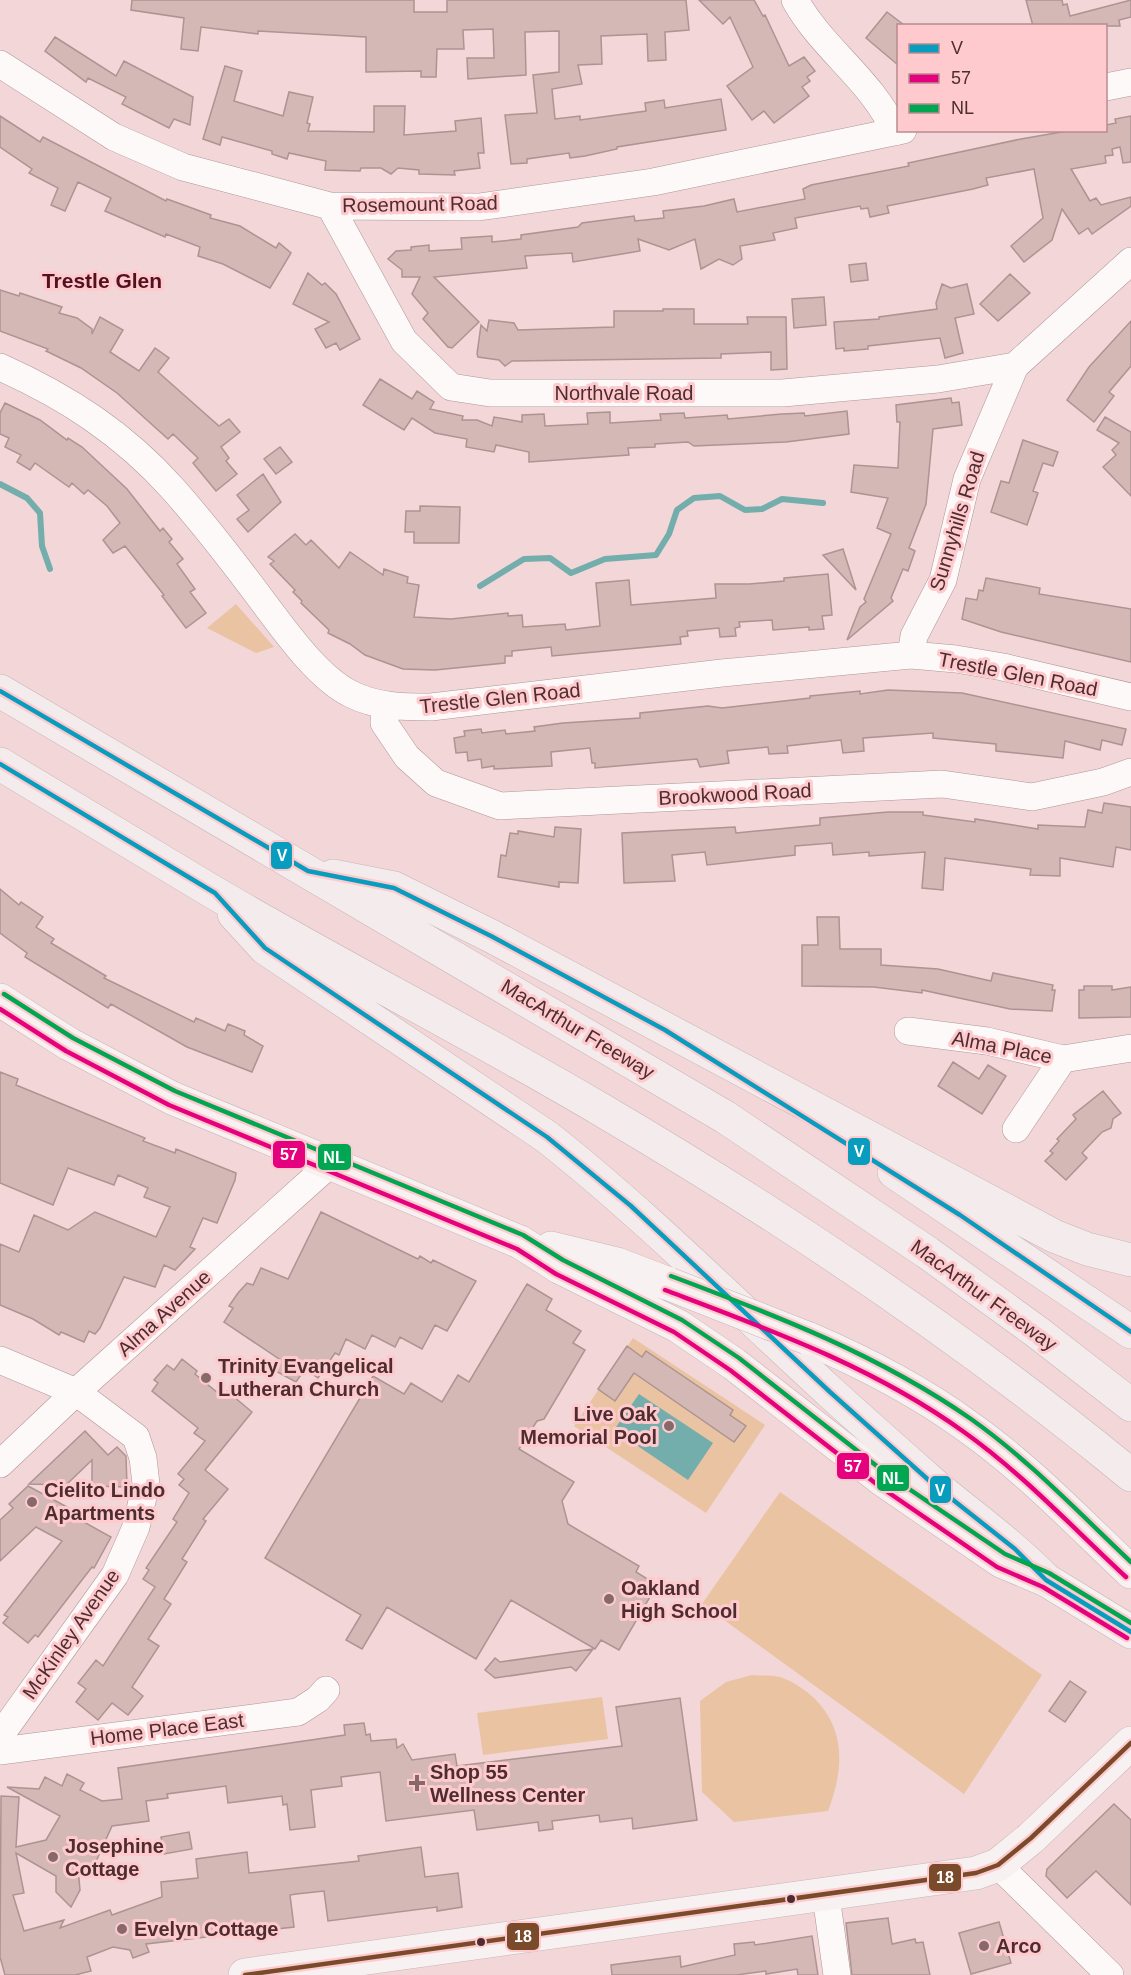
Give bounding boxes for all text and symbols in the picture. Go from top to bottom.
legend [897,24,1107,132]
text: V [951,38,963,58]
text: 57 [951,68,971,88]
text: NL [951,98,974,118]
street label: Rosemount Road [342,192,498,216]
district label: Trestle Glen [42,269,162,292]
street label: Northvale Road [555,382,693,404]
street label: Sunnyhills Road [925,449,989,593]
street label: Trestle Glen Road [937,648,1099,700]
street label: Trestle Glen Road [419,679,581,717]
street label: Brookwood Road [658,779,812,809]
line badge: V [270,841,293,870]
text: V [277,847,288,864]
street label: MacArthur Freeway [498,975,658,1083]
street label: Alma Place [950,1027,1054,1067]
line badge: V [847,1137,871,1166]
line badge: 57 [272,1140,306,1169]
line badge: NL [317,1143,352,1171]
text: V [854,1143,865,1160]
text: 57 [280,1146,298,1163]
text: NL [323,1149,345,1166]
street label: MacArthur Freeway [907,1235,1061,1355]
street label: Alma Avenue [113,1266,215,1360]
place label: Trinity Evangelical Lutheran Church [218,1355,394,1400]
marker: Trinity Evangelical Lutheran Church [199,1371,213,1385]
place label: Live Oak Memorial Pool [520,1403,658,1448]
marker: Live Oak Memorial Pool [662,1419,676,1433]
line badge: 57 [836,1452,870,1480]
text: 57 [844,1458,862,1475]
line badge: NL [876,1464,910,1492]
text: NL [882,1470,904,1487]
line badge: V [929,1475,952,1504]
place label: Cielito Lindo Apartments [44,1479,165,1524]
text: V [935,1482,946,1499]
marker: Cielito Lindo Apartments [25,1495,39,1509]
street label: McKinley Avenue [18,1565,124,1703]
place label: Oakland High School [621,1577,738,1622]
marker: Oakland High School [602,1592,616,1606]
street label: Home Place East [89,1709,245,1749]
place label: Shop 55 Wellness Center [430,1761,585,1806]
marker: Shop 55 Wellness Center [408,1774,426,1792]
place label: Josephine Cottage [65,1835,164,1880]
marker: Josephine Cottage [46,1850,60,1864]
line badge: 18 [928,1863,962,1892]
text: 18 [936,1869,954,1886]
unlabelled marker [785,1893,797,1905]
place label: Evelyn Cottage [134,1918,278,1940]
marker: Evelyn Cottage [115,1922,129,1936]
line badge: 18 [506,1922,540,1951]
text: 18 [514,1928,532,1945]
place label: Arco [996,1935,1042,1957]
unlabelled marker [475,1936,487,1948]
marker: Arco [977,1939,991,1953]

